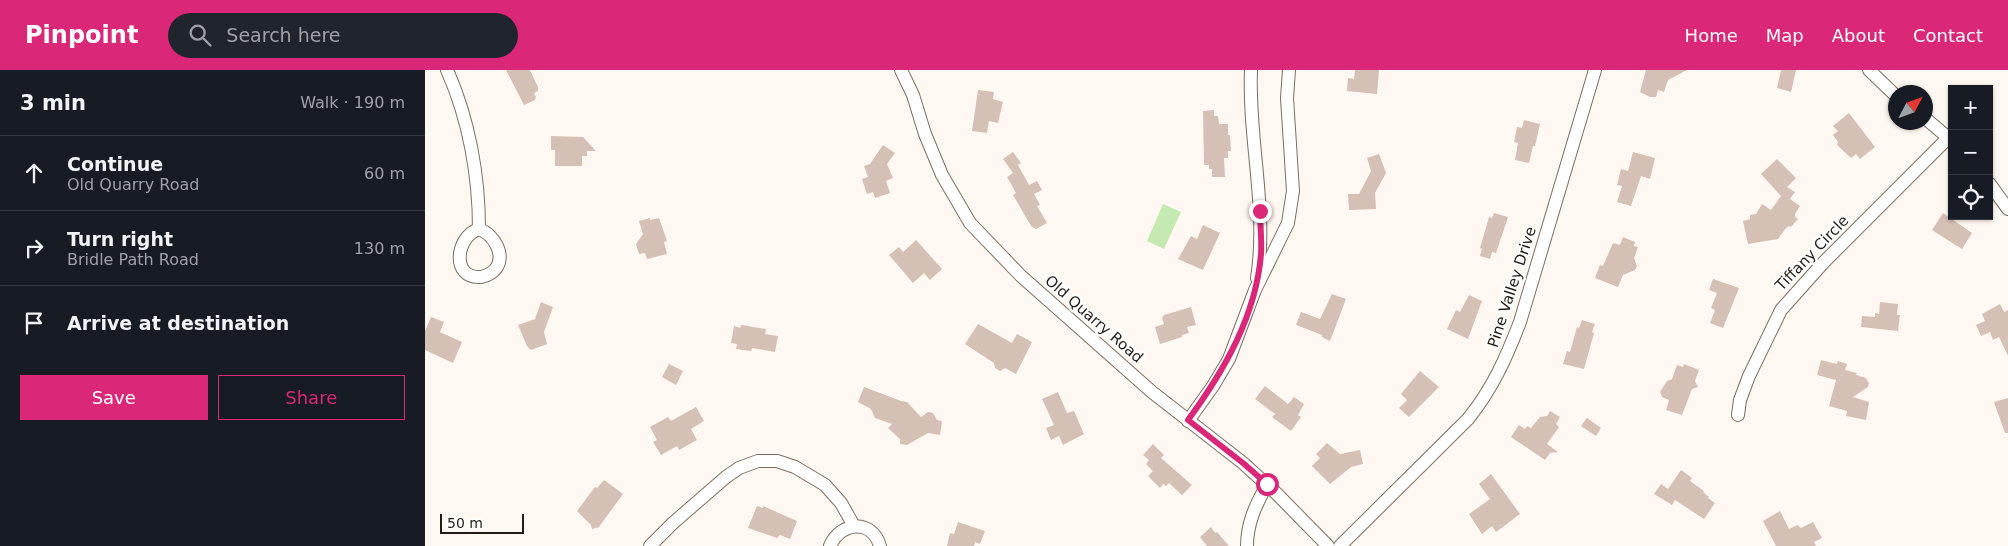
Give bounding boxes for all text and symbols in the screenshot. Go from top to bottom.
search box [168,13,518,58]
text: Pinpoint [25,21,138,49]
icon: search [186,21,214,49]
text: Search here [226,24,341,46]
text: Home [1685,25,1738,46]
text: Map [1766,25,1804,46]
text: About [1832,25,1885,46]
text: Contact [1913,25,1983,46]
north arrow [1888,85,1933,130]
map controls [1948,85,1993,220]
button: + [1948,85,1993,130]
text: 3 min [20,91,86,115]
text: Walk · 190 m [300,93,405,112]
button: − [1948,130,1993,175]
text: Continue [67,153,163,175]
icon: ahead [20,159,48,187]
text: 60 m [364,164,405,183]
text: Old Quarry Road [67,175,199,194]
button: locate [1948,175,1993,220]
route end [1249,200,1272,223]
street label: Tiffany Circle [1771,212,1852,295]
street label: Pine Valley Drive [1484,224,1540,350]
text: Turn right [67,228,173,250]
icon: right [20,234,48,262]
text: 130 m [354,239,405,258]
text: Bridle Path Road [67,250,199,269]
street label: Old Quarry Road [1041,271,1147,367]
icon: arrive [20,309,48,337]
text: Arrive at destination [67,312,289,334]
button: Save [20,375,208,420]
button: Share [218,375,405,420]
route start [1256,473,1279,496]
scale bar [440,511,524,534]
text: 50 m [447,515,483,531]

